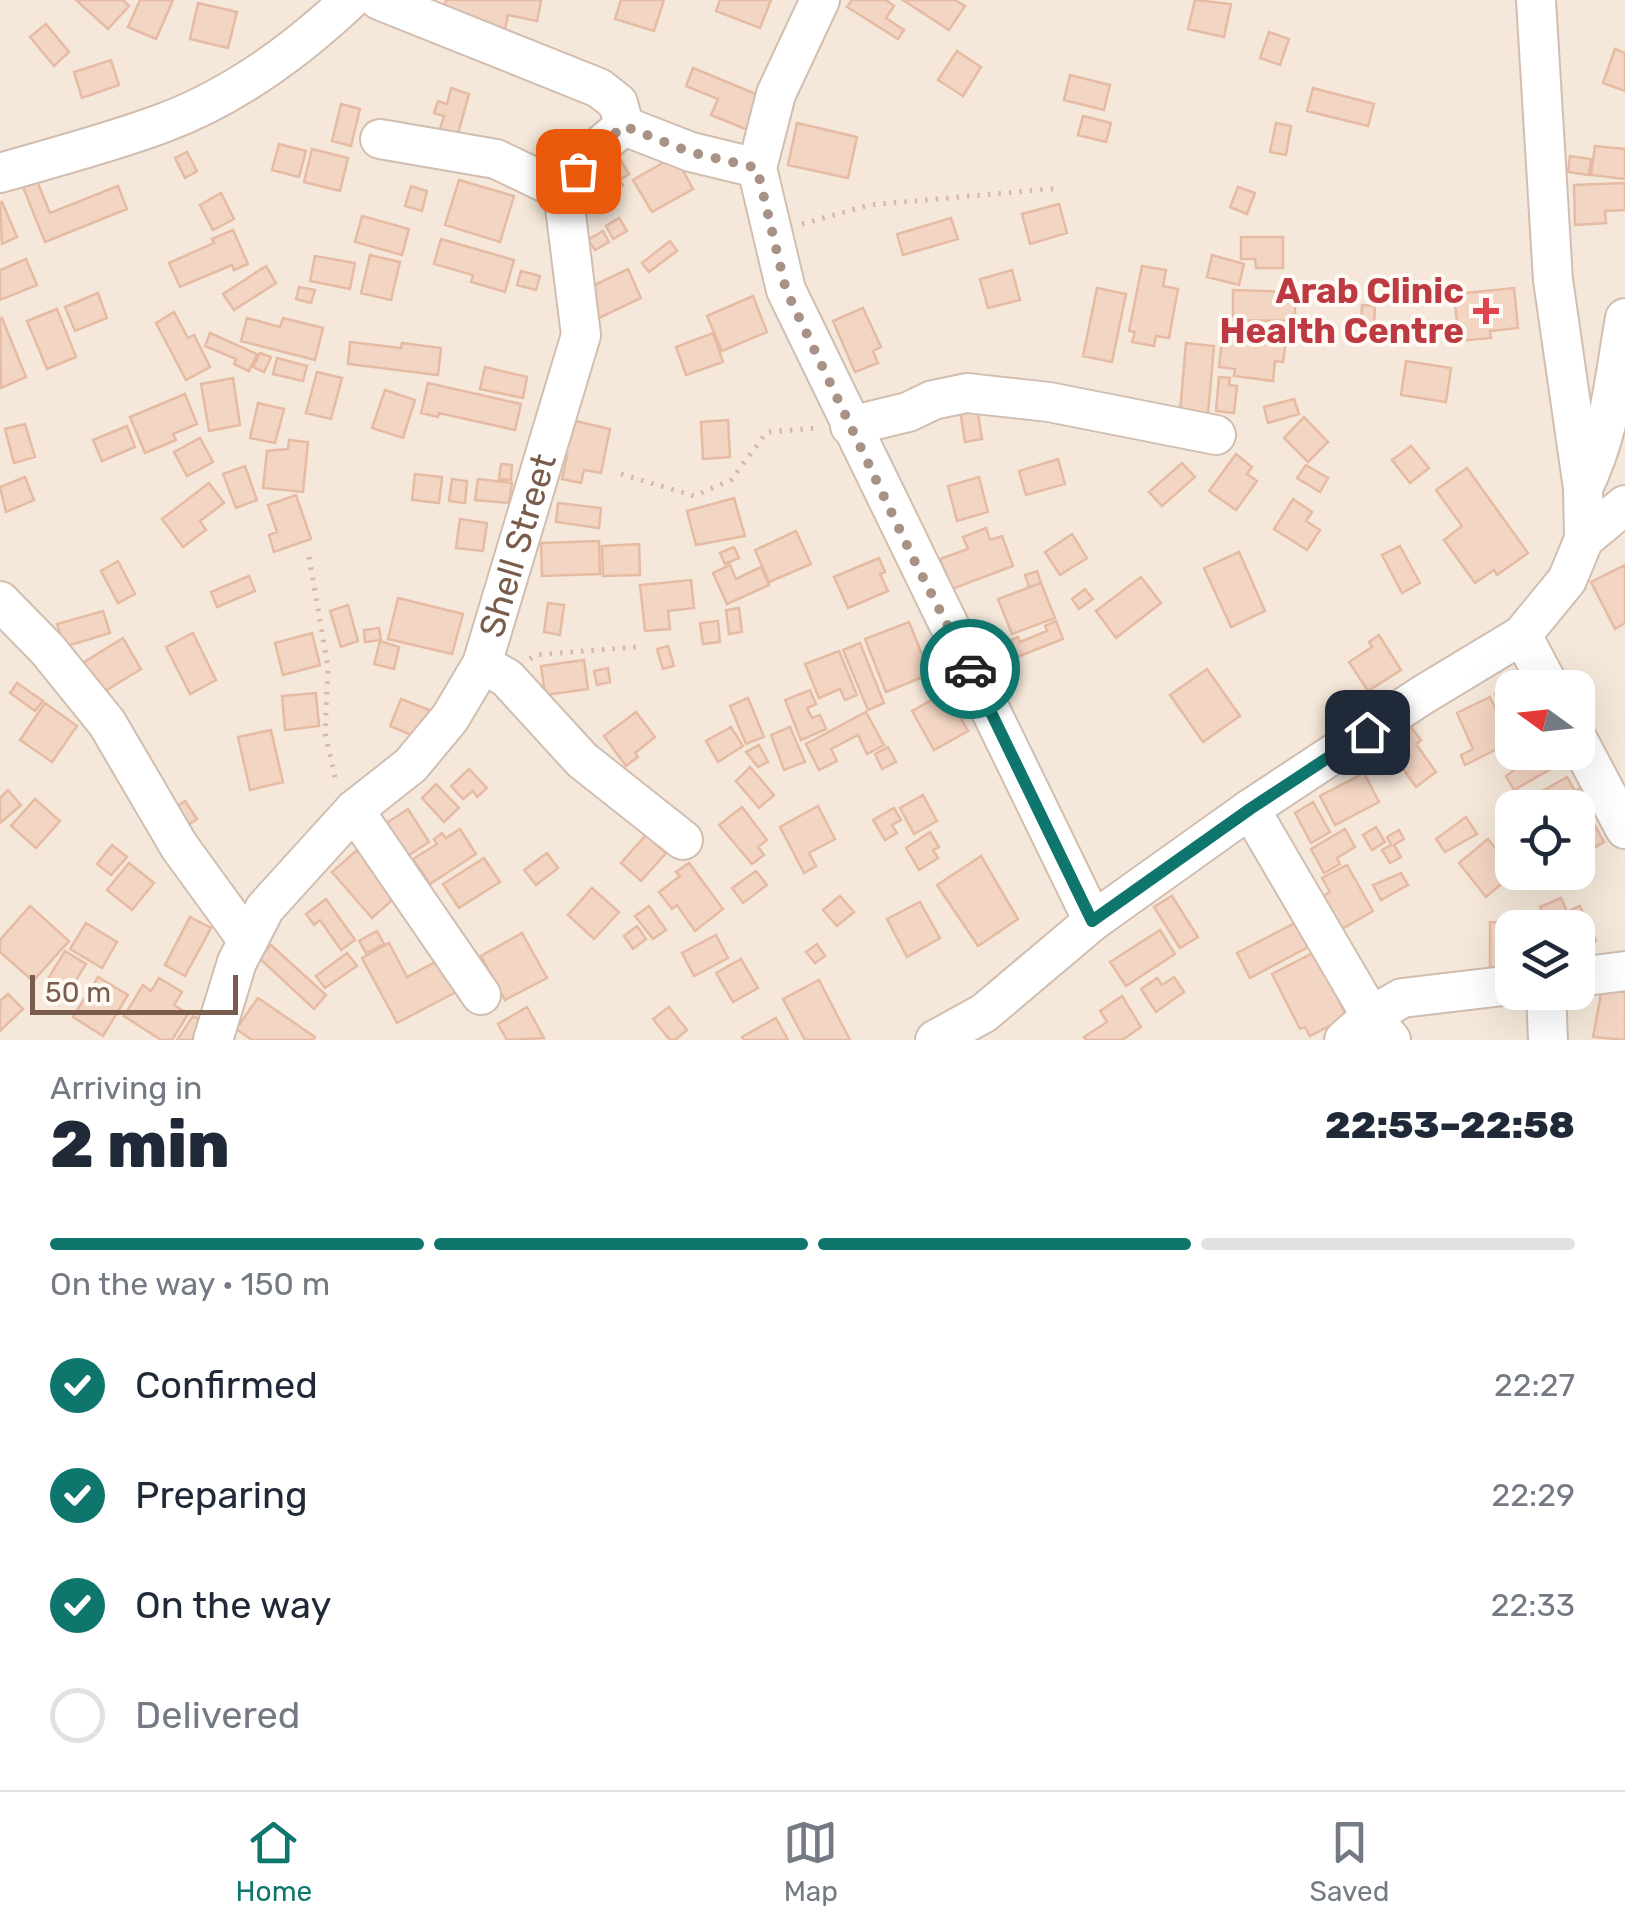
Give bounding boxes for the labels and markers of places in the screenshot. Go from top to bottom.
pin [536,129,621,214]
place label: Arab Clinic Health Centre [1219,270,1464,352]
marker: Arab Clinic Health Centre [1473,298,1499,324]
pin [1325,690,1410,775]

